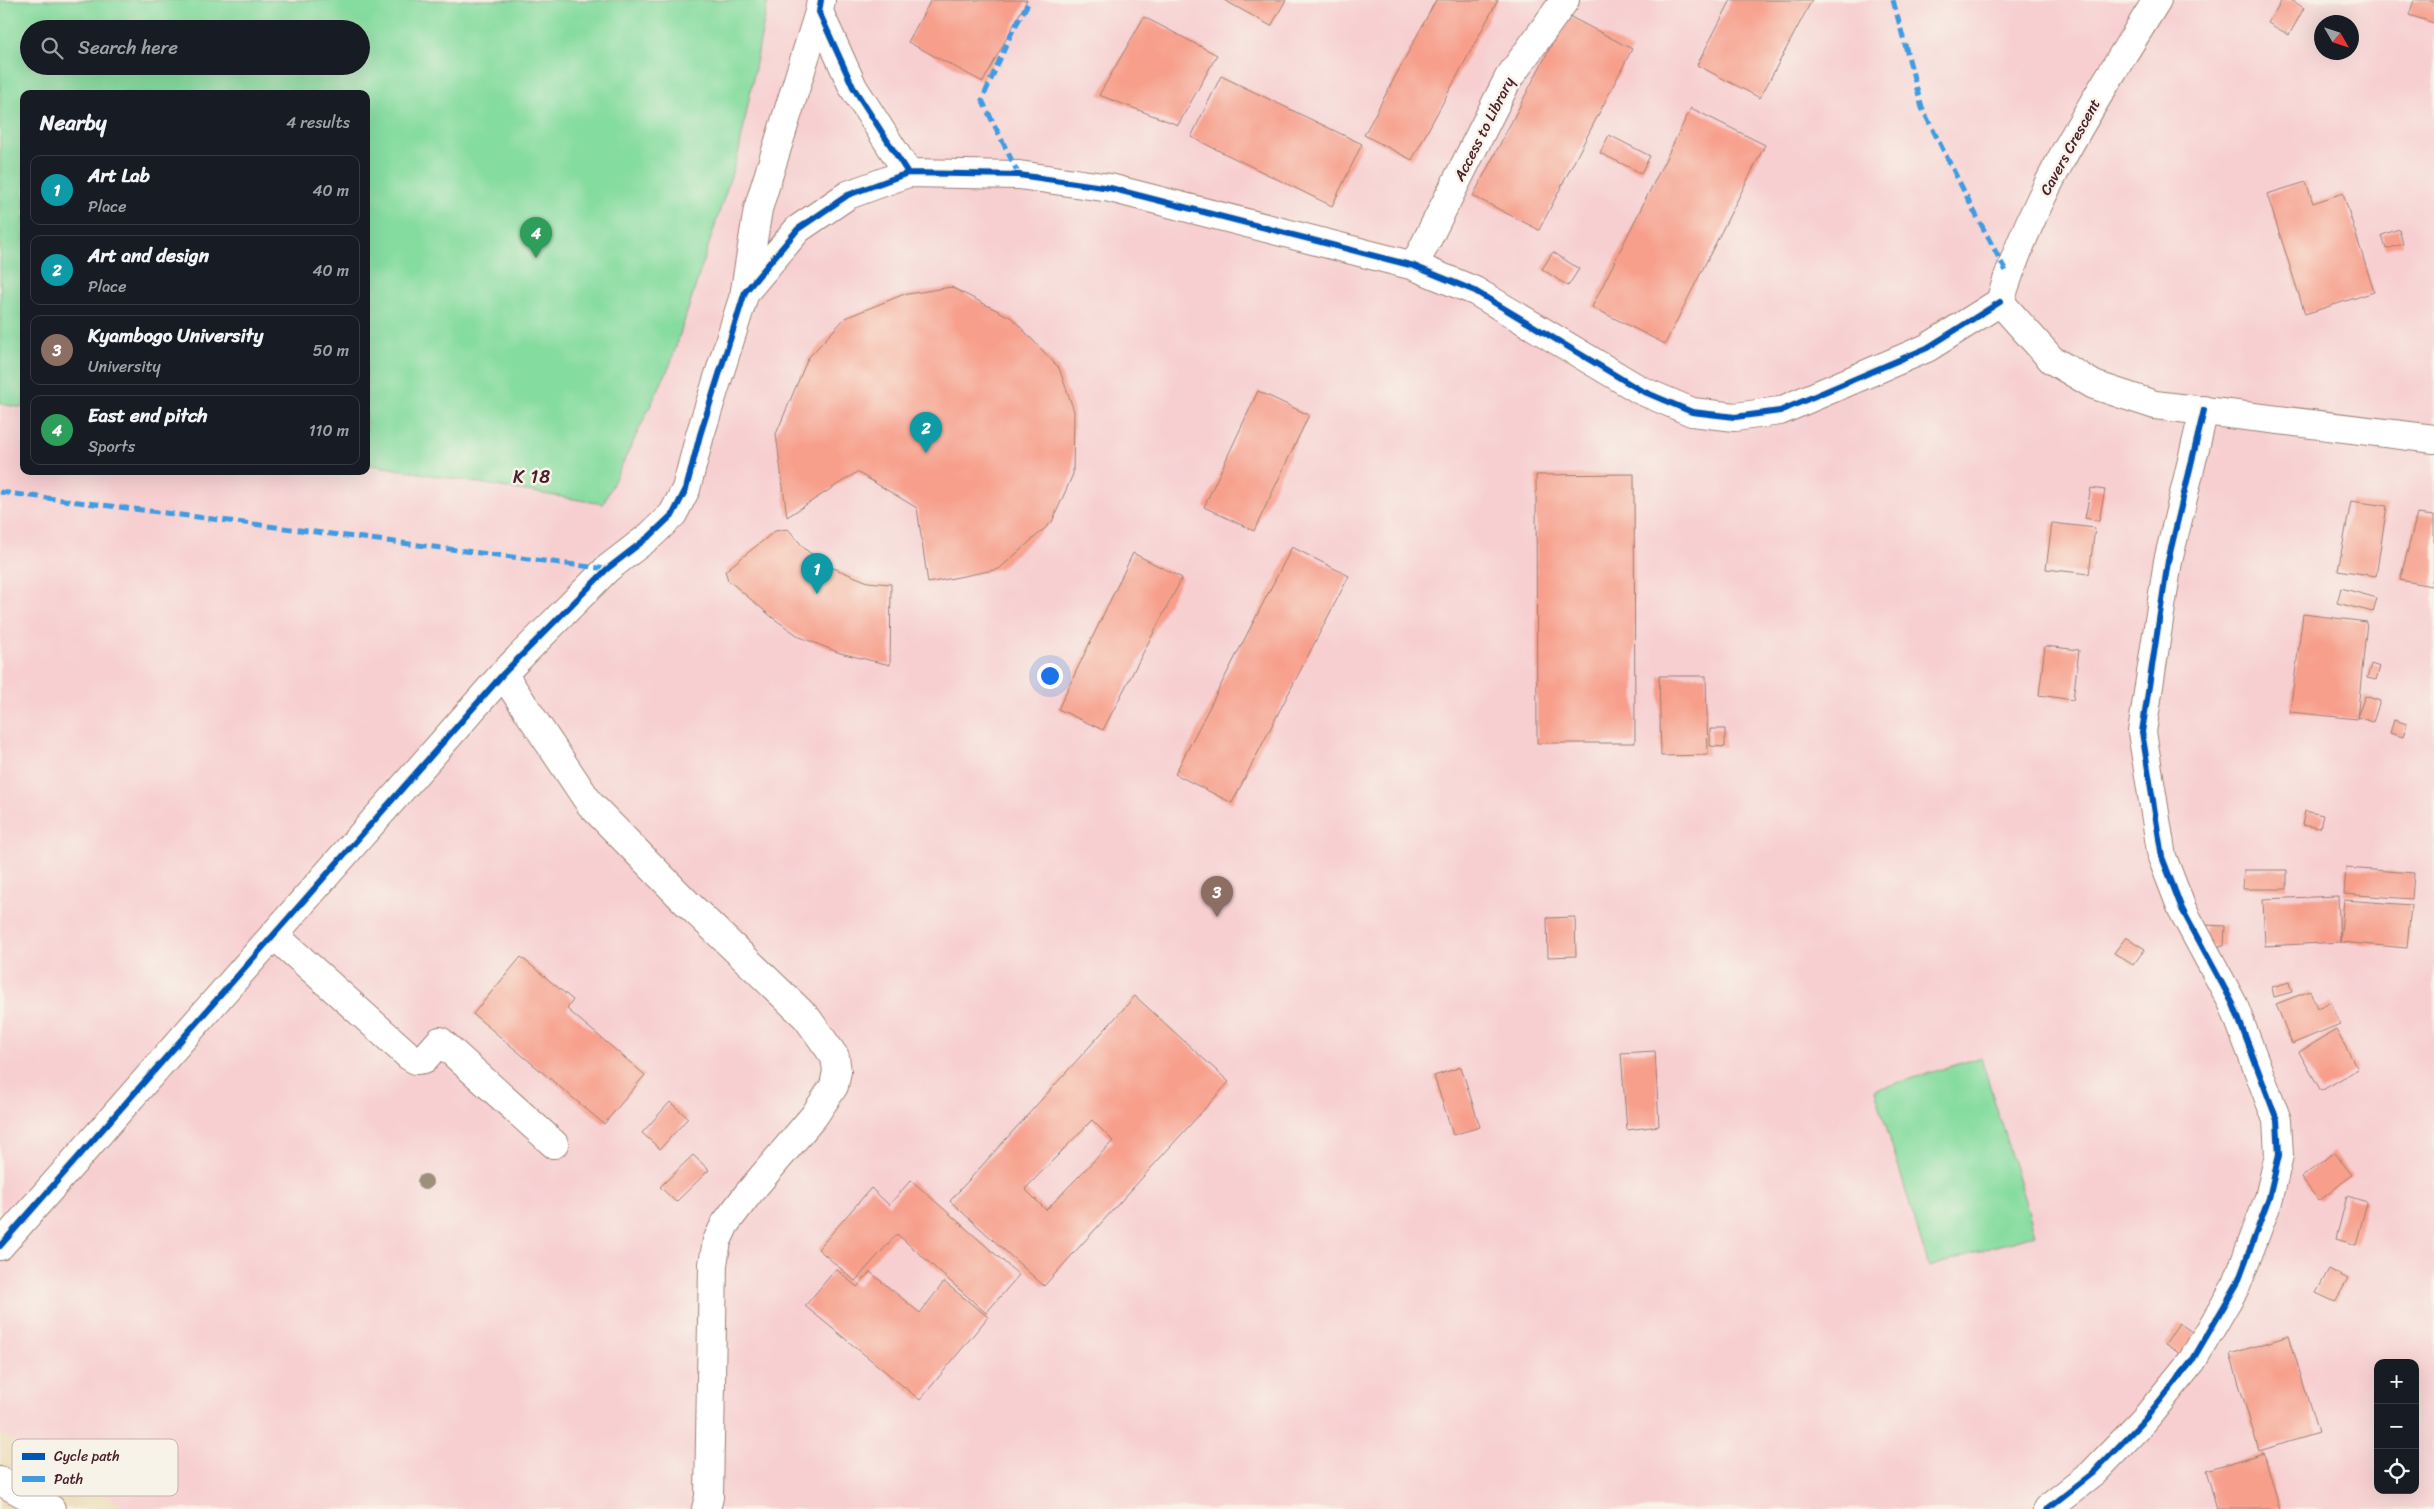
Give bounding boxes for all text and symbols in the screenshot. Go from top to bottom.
north arrow [2314,15,2359,60]
search box [20,20,370,75]
text: Search here [78,31,178,64]
icon: search [38,34,66,62]
street label: Access to Library [1446,72,1522,187]
street label: Cavers Crescent [2033,93,2108,200]
text: Nearby [40,104,106,142]
text: 4 results [286,108,350,137]
text: Art Lab [88,159,150,192]
text: 1 [54,176,60,205]
text: 40 m [312,176,349,205]
text: Place [88,192,127,221]
pin: 4 [520,217,552,258]
text: Art and design [88,239,209,272]
text: 2 [52,256,62,285]
text: 40 m [312,256,349,285]
text: Place [88,272,127,301]
text: Kyambogo University [88,319,263,352]
text: 3 [53,336,61,365]
text: 50 m [313,336,349,365]
text: University [88,352,161,381]
text: East end pitch [88,399,207,432]
pin: 2 [910,412,942,453]
text: 4 [52,416,62,445]
text: 110 m [309,416,349,445]
text: Sports [88,432,135,461]
district label: K 18 [513,461,551,493]
pin: 1 [801,553,833,594]
your location [1037,663,1063,689]
pin: 3 [1201,876,1233,917]
map controls [2374,1359,2419,1494]
button: + [2374,1359,2419,1404]
button: − [2374,1404,2419,1449]
legend [12,1439,178,1496]
text: Cycle path [54,1444,120,1469]
button: locate [2374,1449,2419,1494]
text: Path [54,1467,83,1492]

